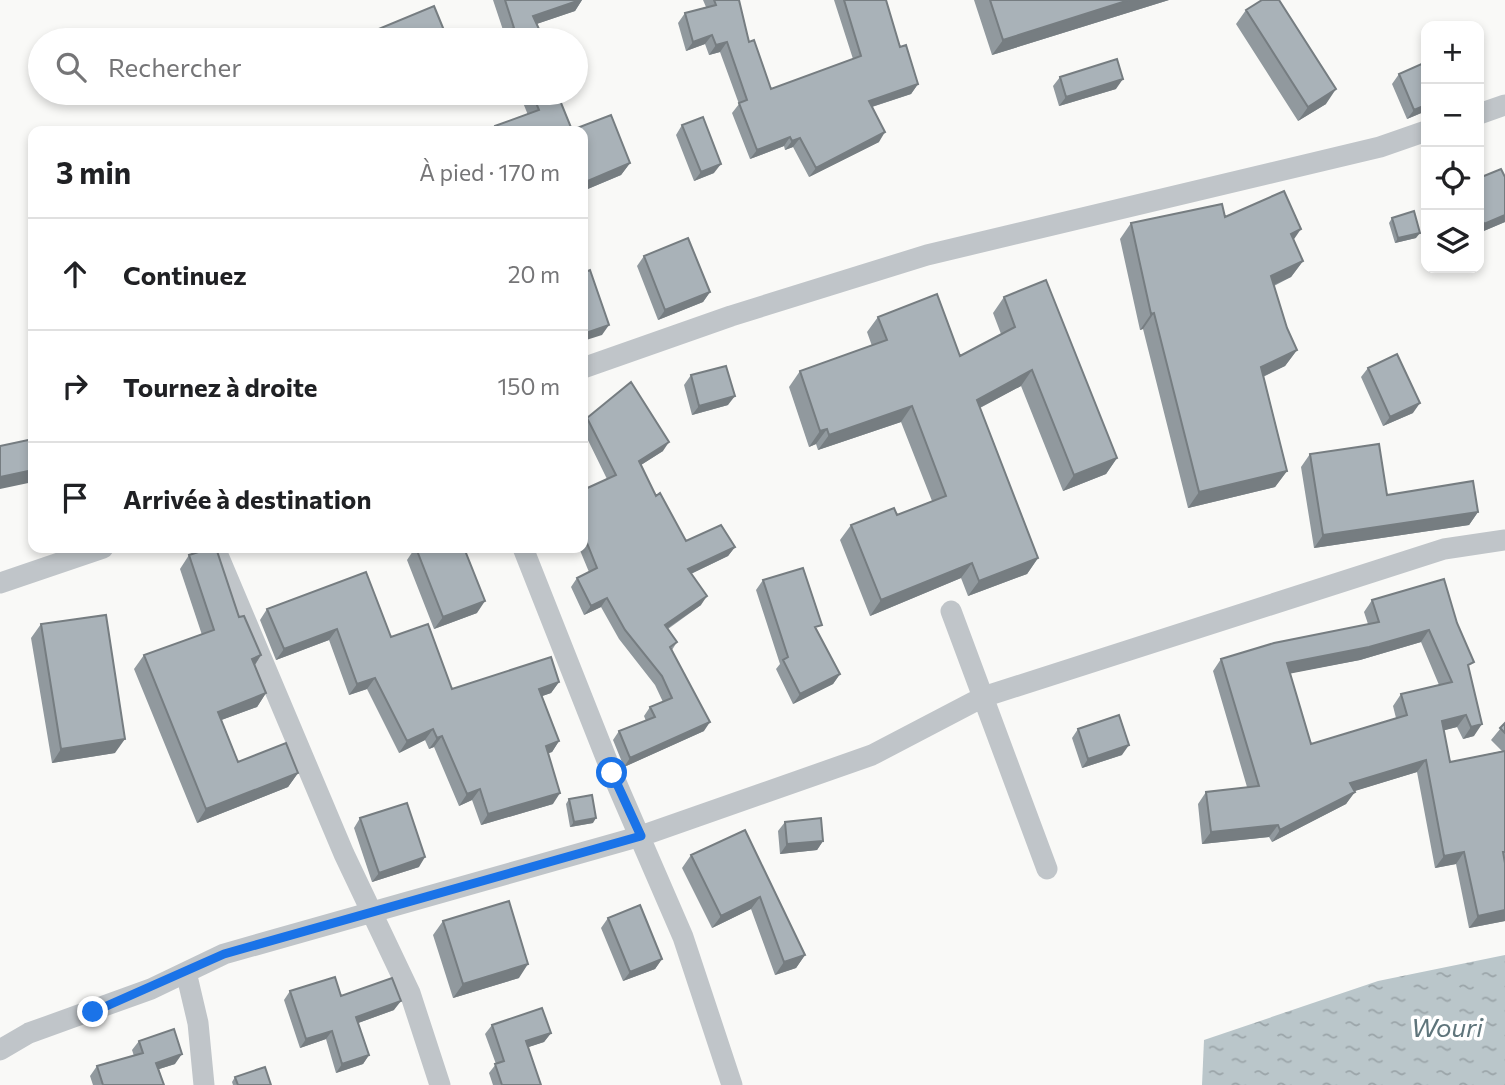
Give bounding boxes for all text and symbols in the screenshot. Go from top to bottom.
map controls [1421,21,1484,273]
button: + [1421,21,1484,84]
search box [28,28,588,105]
icon: search [52,48,90,86]
text: Rechercher [108,51,242,82]
button: − [1421,84,1484,147]
button: locate [1421,147,1484,210]
text: 3 min [56,153,131,190]
text: À pied · 170 m [419,158,560,186]
button: layers [1421,210,1484,273]
icon: ahead [56,255,94,293]
text: Continuez [123,259,247,290]
text: 20 m [508,260,560,288]
icon: right [56,367,94,405]
text: Tournez à droite [123,371,318,402]
text: 150 m [497,372,560,400]
icon: arrive [56,479,94,517]
text: Arrivée à destination [123,483,371,514]
route start [596,757,627,788]
route end [77,996,108,1027]
water label: Wouri [1411,1011,1484,1042]

